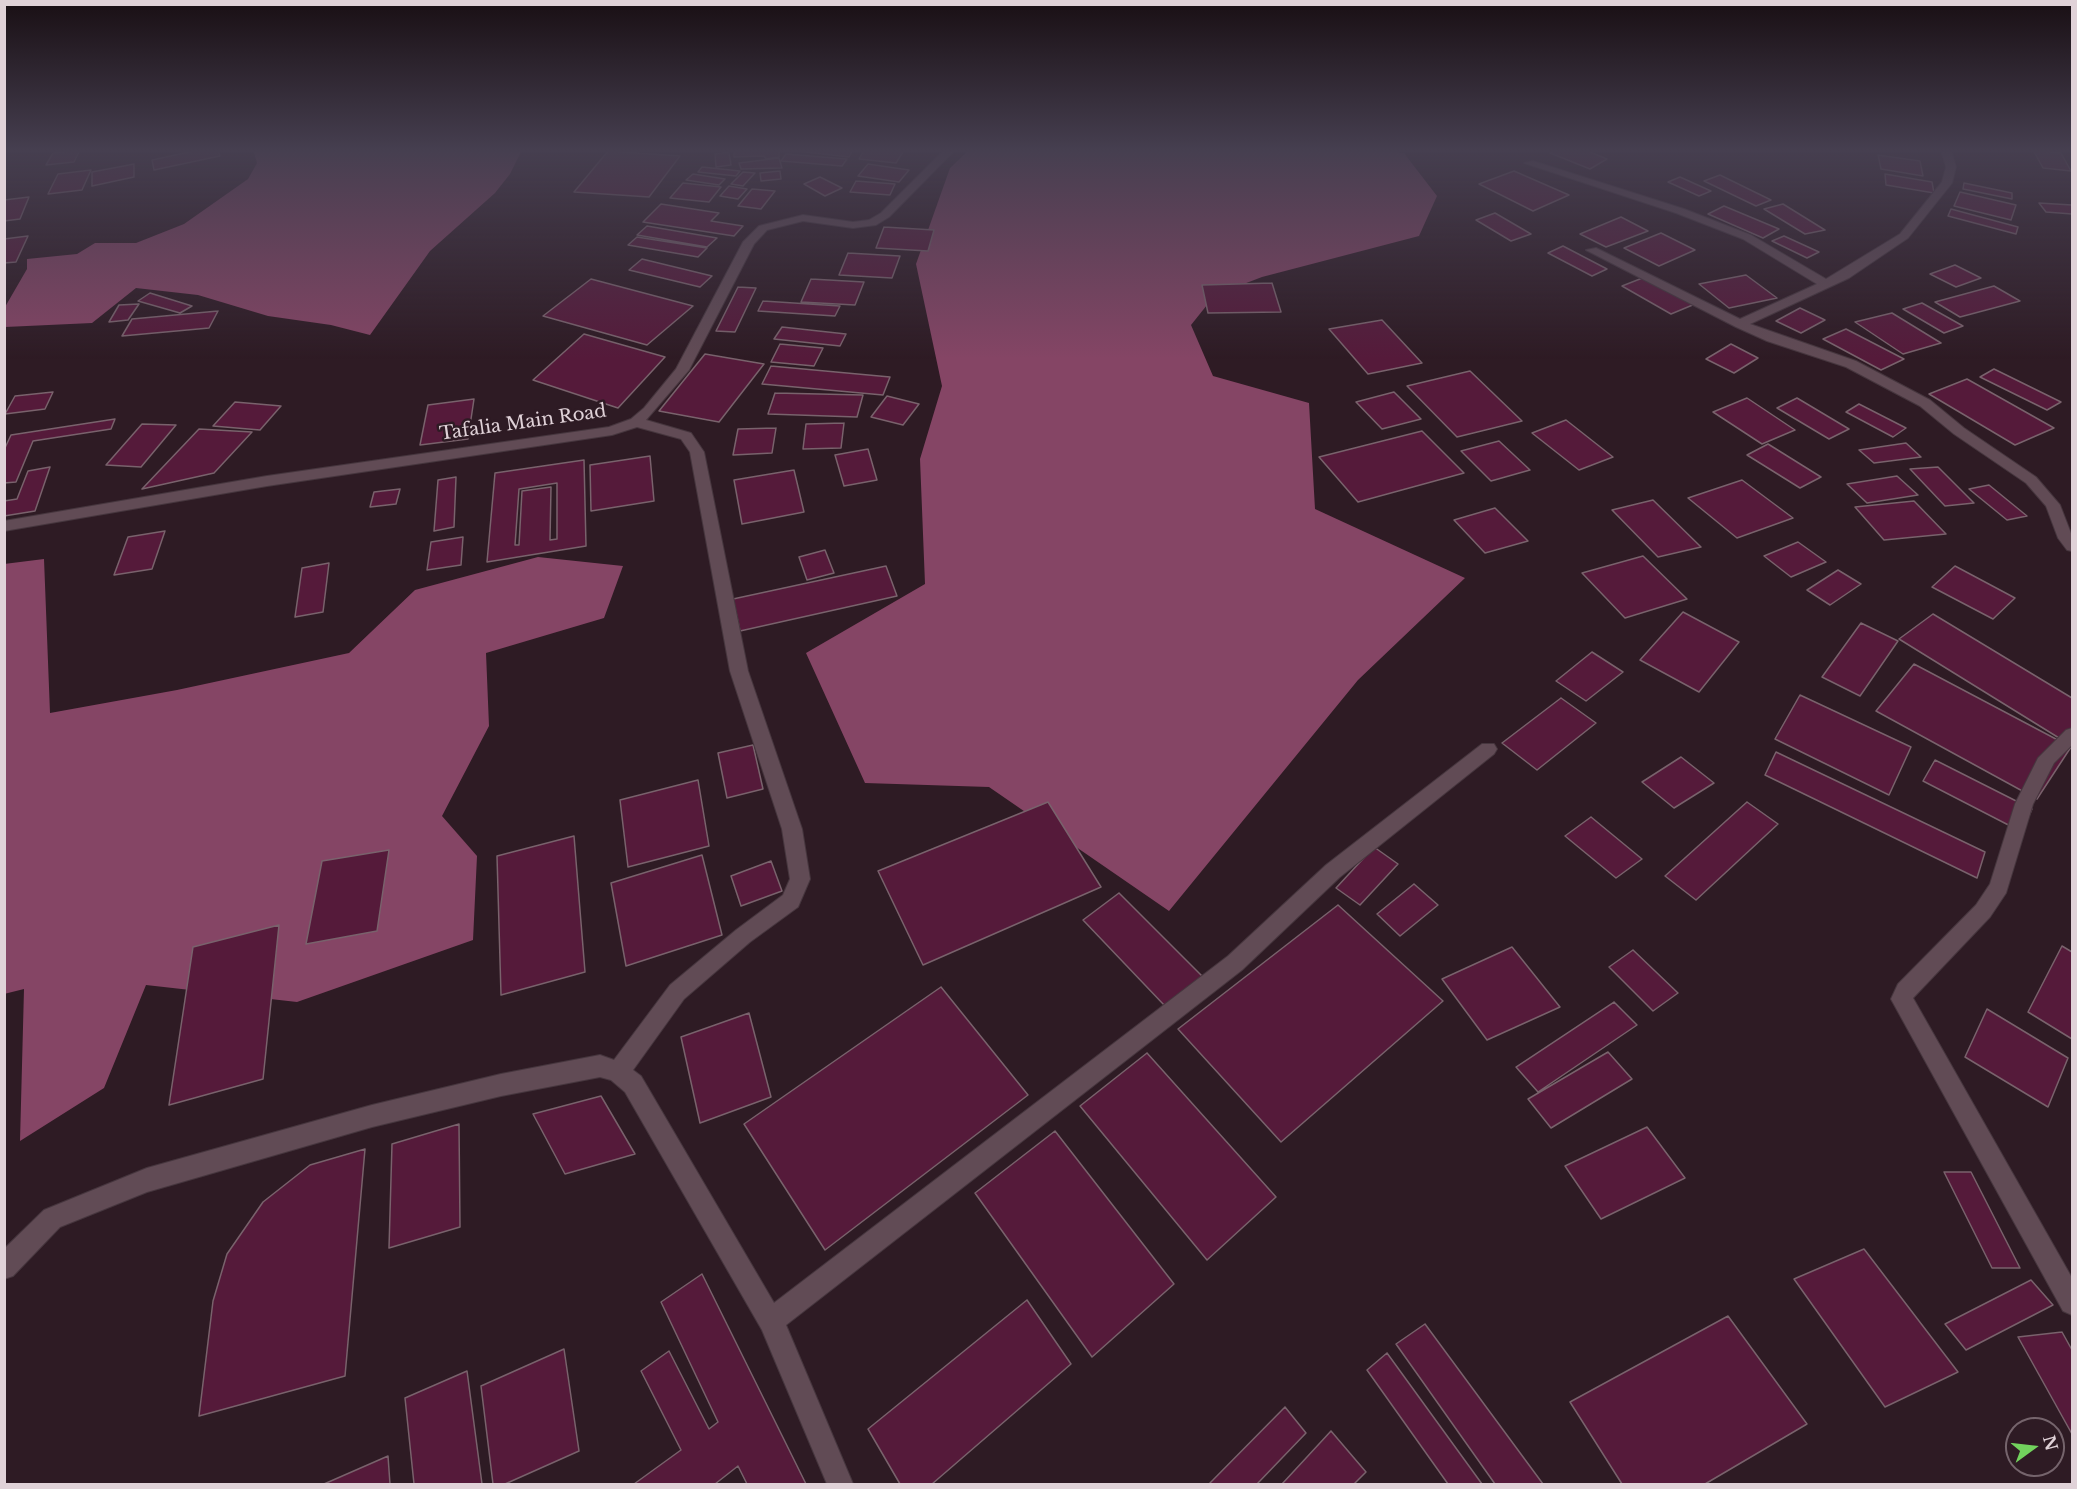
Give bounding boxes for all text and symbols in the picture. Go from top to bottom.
street label: Tafalia Main Road [438,401,608,445]
north arrow [2005,1417,2065,1477]
text: N [2039,1433,2062,1453]

